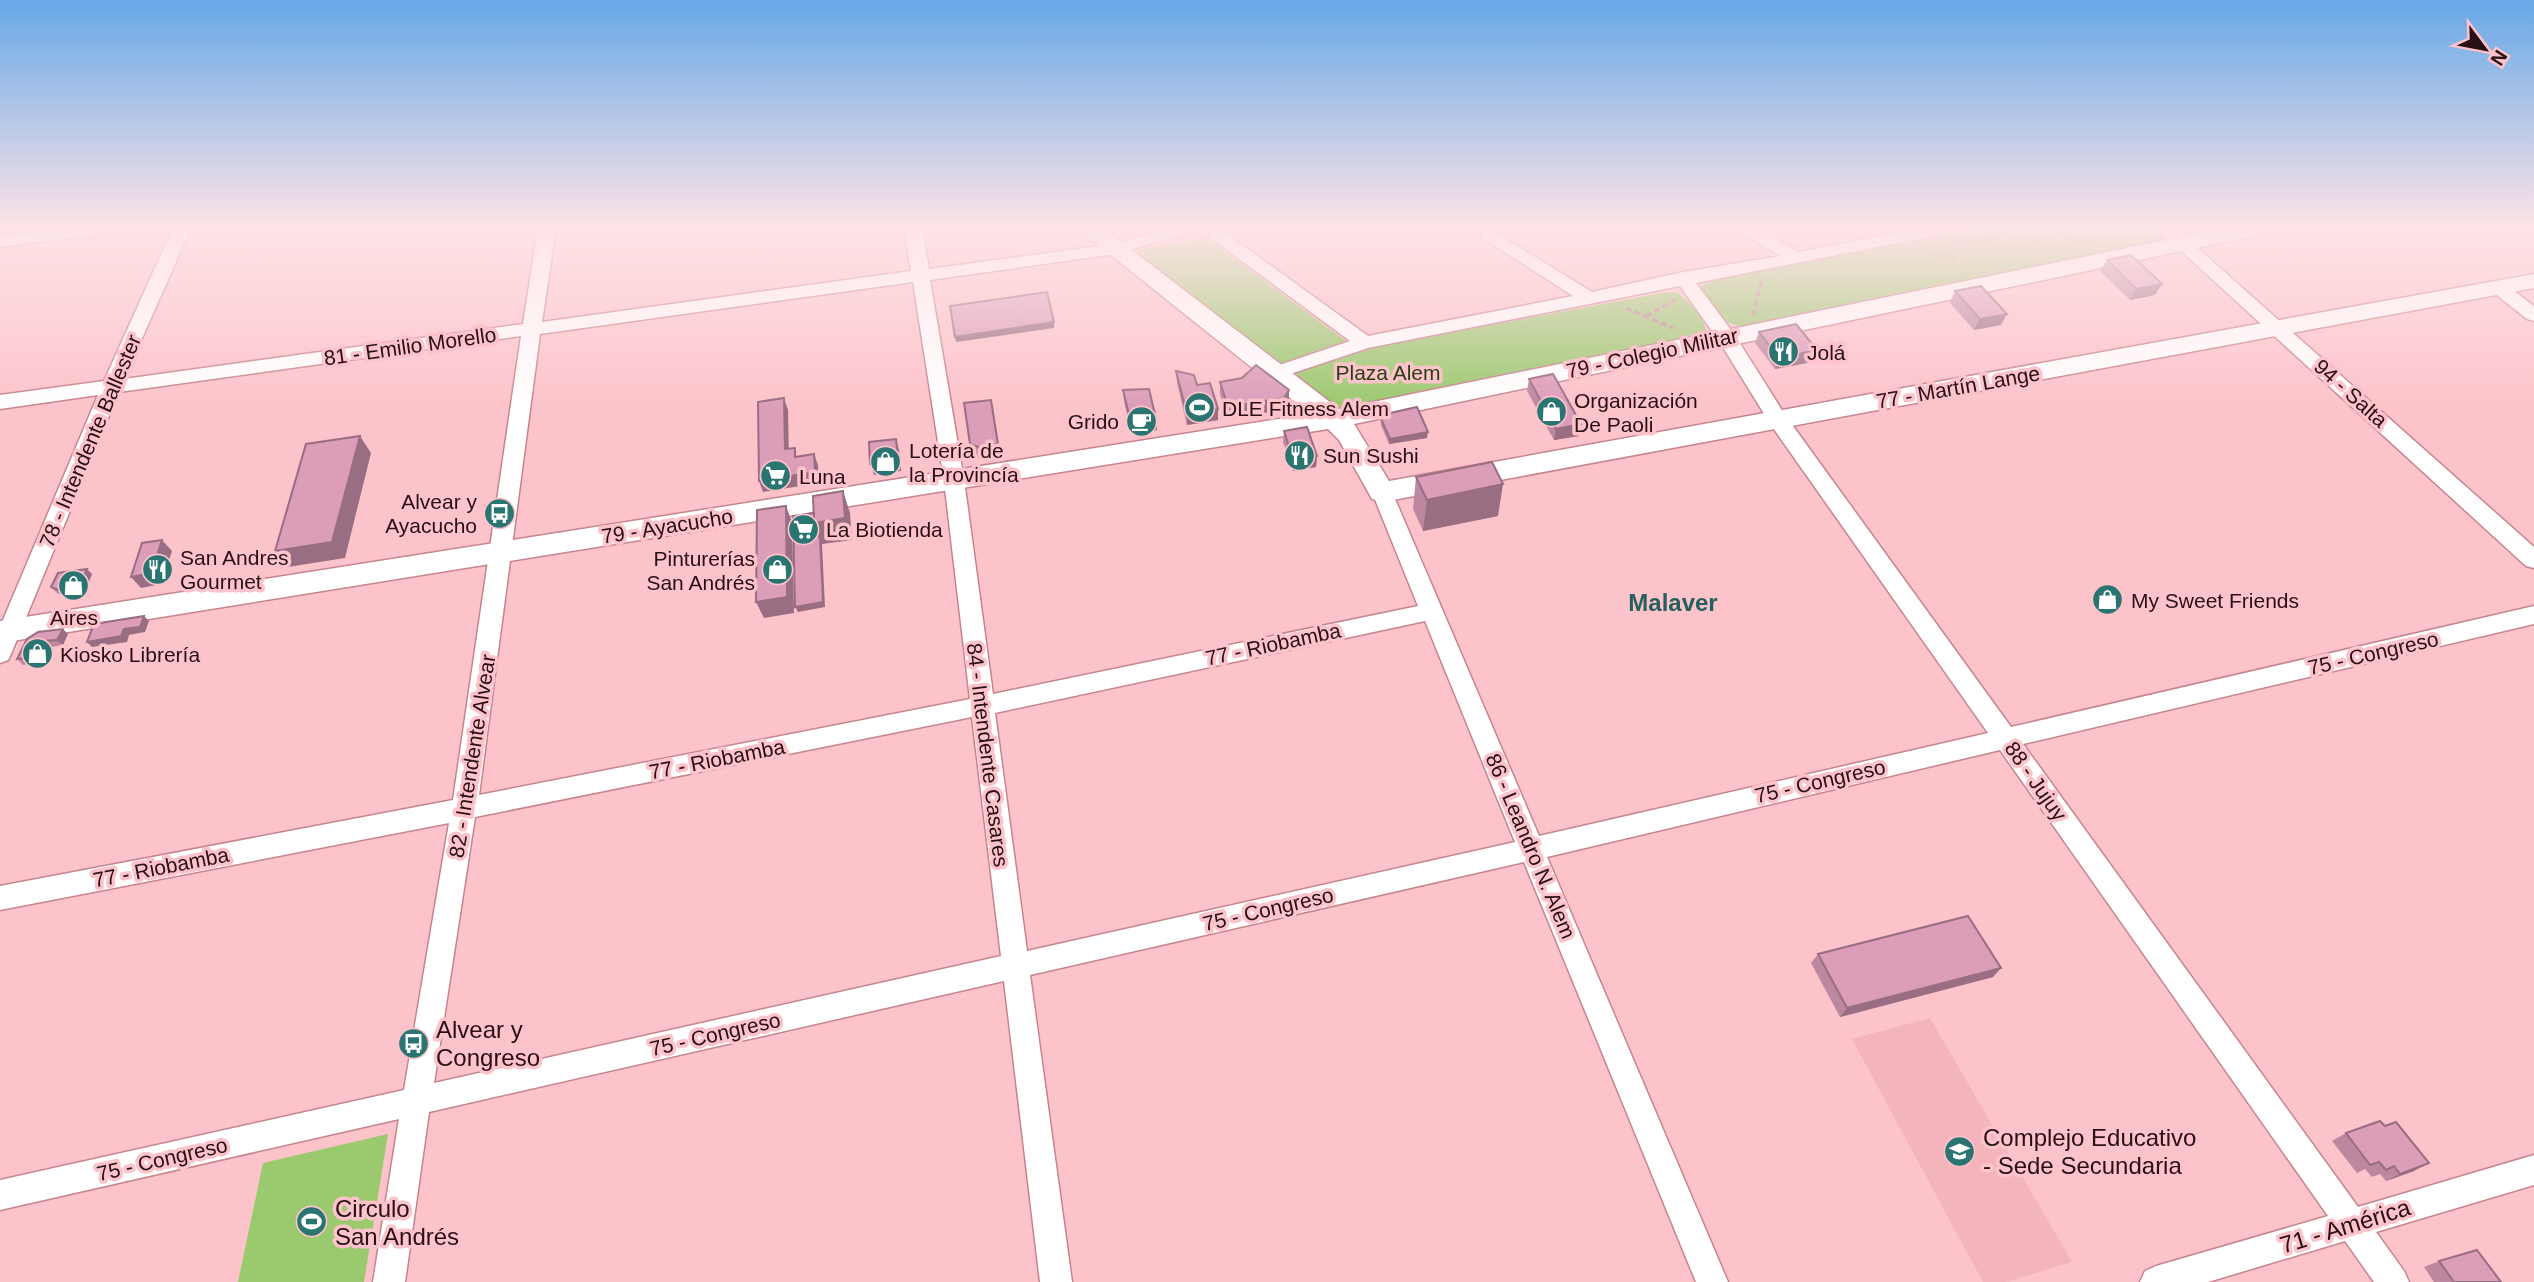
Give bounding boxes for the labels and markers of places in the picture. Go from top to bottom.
restaurant icon: Jolá [1767,335,1801,369]
place label: Jolá [1807,341,1846,364]
place label: Organización De Paoli [1574,389,1698,436]
sports icon: DLE Fitness Alem [1182,391,1216,425]
shop icon: Organización De Paoli [1534,395,1568,429]
place label: DLE Fitness Alem [1222,397,1389,420]
cafe icon: Grido [1125,404,1159,438]
place label: Grido [1068,410,1119,433]
restaurant icon: Sun Sushi [1283,438,1317,472]
place label: Lotería de la Provincía [909,439,1019,486]
place label: Sun Sushi [1323,444,1419,467]
shop icon: Lotería de la Provincía [869,445,903,479]
supermarket icon: Luna [759,459,793,493]
place label: Luna [799,465,846,488]
place label: Alvear y Ayacucho [385,490,477,537]
bus stop icon: Alvear y Ayacucho [483,496,517,530]
supermarket icon: La Biotienda [786,512,820,546]
place label: La Biotienda [826,518,943,541]
place label: San Andres Gourmet [180,546,289,593]
place label: Pinturerías San Andrés [646,547,755,594]
restaurant icon: San Andres Gourmet [140,552,174,586]
shop icon: Pinturerías San Andrés [761,553,795,587]
shop icon: Aires [57,568,91,602]
shop icon: My Sweet Friends [2091,583,2125,617]
place label: My Sweet Friends [2131,589,2299,612]
place label: Aires [50,606,98,629]
shop icon: Kiosko Librería [20,637,54,671]
place label: Kiosko Librería [60,643,200,666]
place label: Alvear y Congreso [436,1016,540,1071]
bus stop icon: Alvear y Congreso [396,1026,430,1060]
place label: Complejo Educativo - Sede Secundaria [1983,1124,2196,1179]
school or university icon: Complejo Educativo - Sede Secundaria [1943,1134,1977,1168]
place label: Circulo San Andrés [335,1195,459,1250]
sports icon: Circulo San Andrés [295,1205,329,1239]

